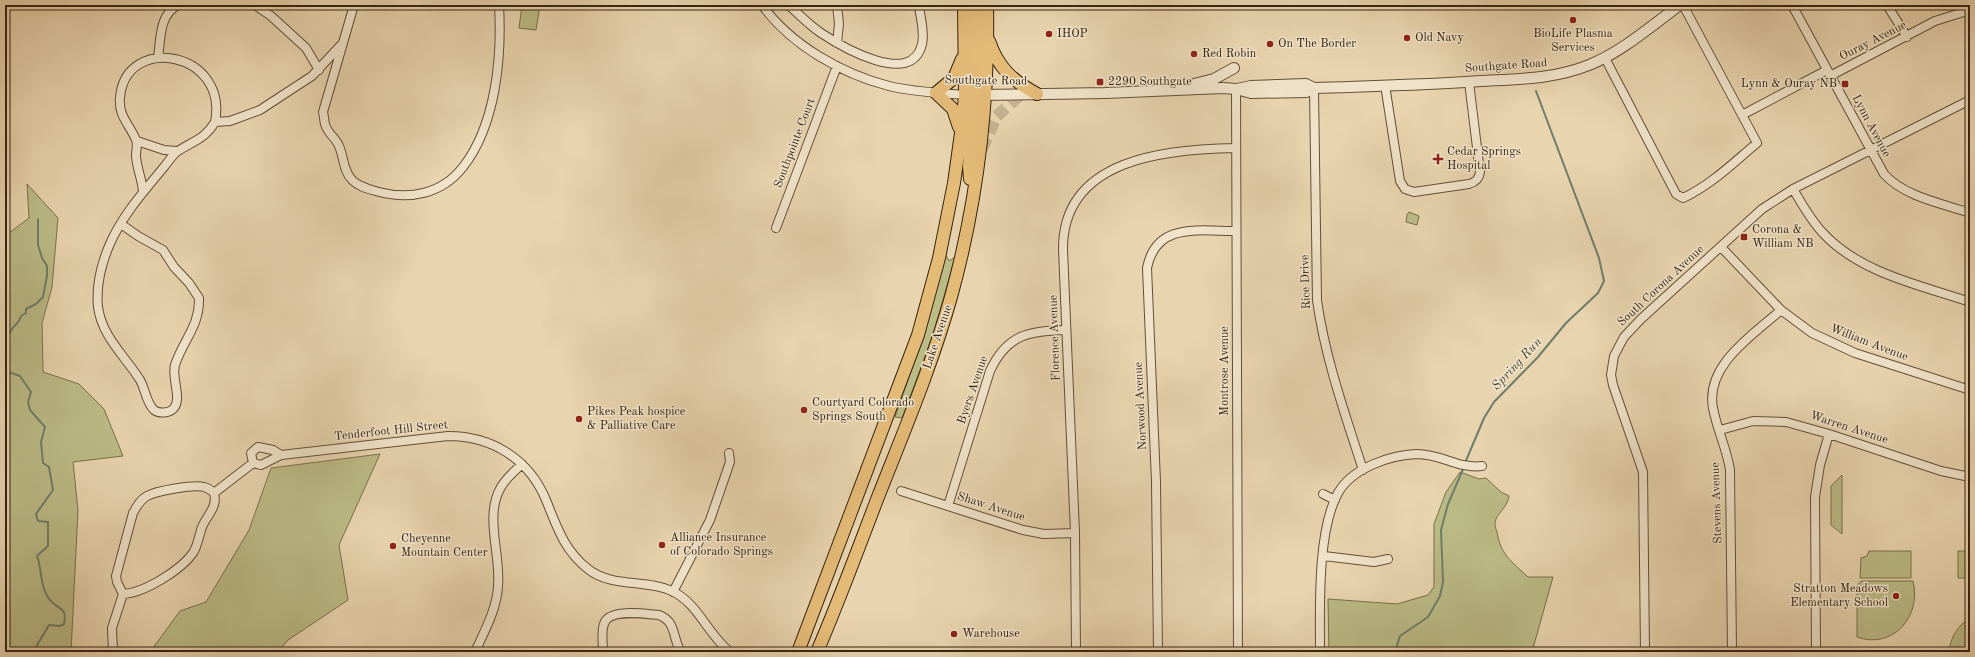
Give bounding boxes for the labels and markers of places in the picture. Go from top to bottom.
marker: BioLife Plasma Services [1568,15,1578,25]
place label: IHOP [1057,28,1088,40]
place label: BioLife Plasma Services [1533,28,1613,54]
marker: IHOP [1044,29,1054,39]
place label: Old Navy [1415,32,1464,44]
marker: Old Navy [1402,33,1412,43]
place label: On The Border [1278,38,1356,50]
marker: On The Border [1265,39,1275,49]
place label: Red Robin [1202,48,1257,60]
marker: Red Robin [1189,49,1199,59]
place label: 2290 Southgate [1108,76,1192,88]
marker: 2290 Southgate [1095,77,1105,87]
place label: Lynn & Ouray NB [1741,78,1837,90]
marker: Lynn & Ouray NB [1840,79,1850,89]
place label: Cedar Springs Hospital [1447,146,1521,172]
marker: Cedar Springs Hospital [1432,153,1444,165]
place label: Corona & William NB [1752,224,1814,250]
marker: Corona & William NB [1739,232,1749,242]
place label: Courtyard Colorado Springs South [812,397,914,423]
marker: Courtyard Colorado Springs South [799,405,809,415]
place label: Pikes Peak hospice & Palliative Care [587,406,686,432]
marker: Pikes Peak hospice & Palliative Care [574,414,584,424]
place label: Alliance Insurance of Colorado Springs [670,532,773,558]
place label: Cheyenne Mountain Center [401,533,488,559]
marker: Alliance Insurance of Colorado Springs [657,540,667,550]
marker: Cheyenne Mountain Center [388,541,398,551]
place label: Stratton Meadows Elementary School [1790,583,1888,609]
marker: Stratton Meadows Elementary School [1891,591,1901,601]
place label: Warehouse [962,628,1020,640]
marker: Warehouse [949,629,959,639]

